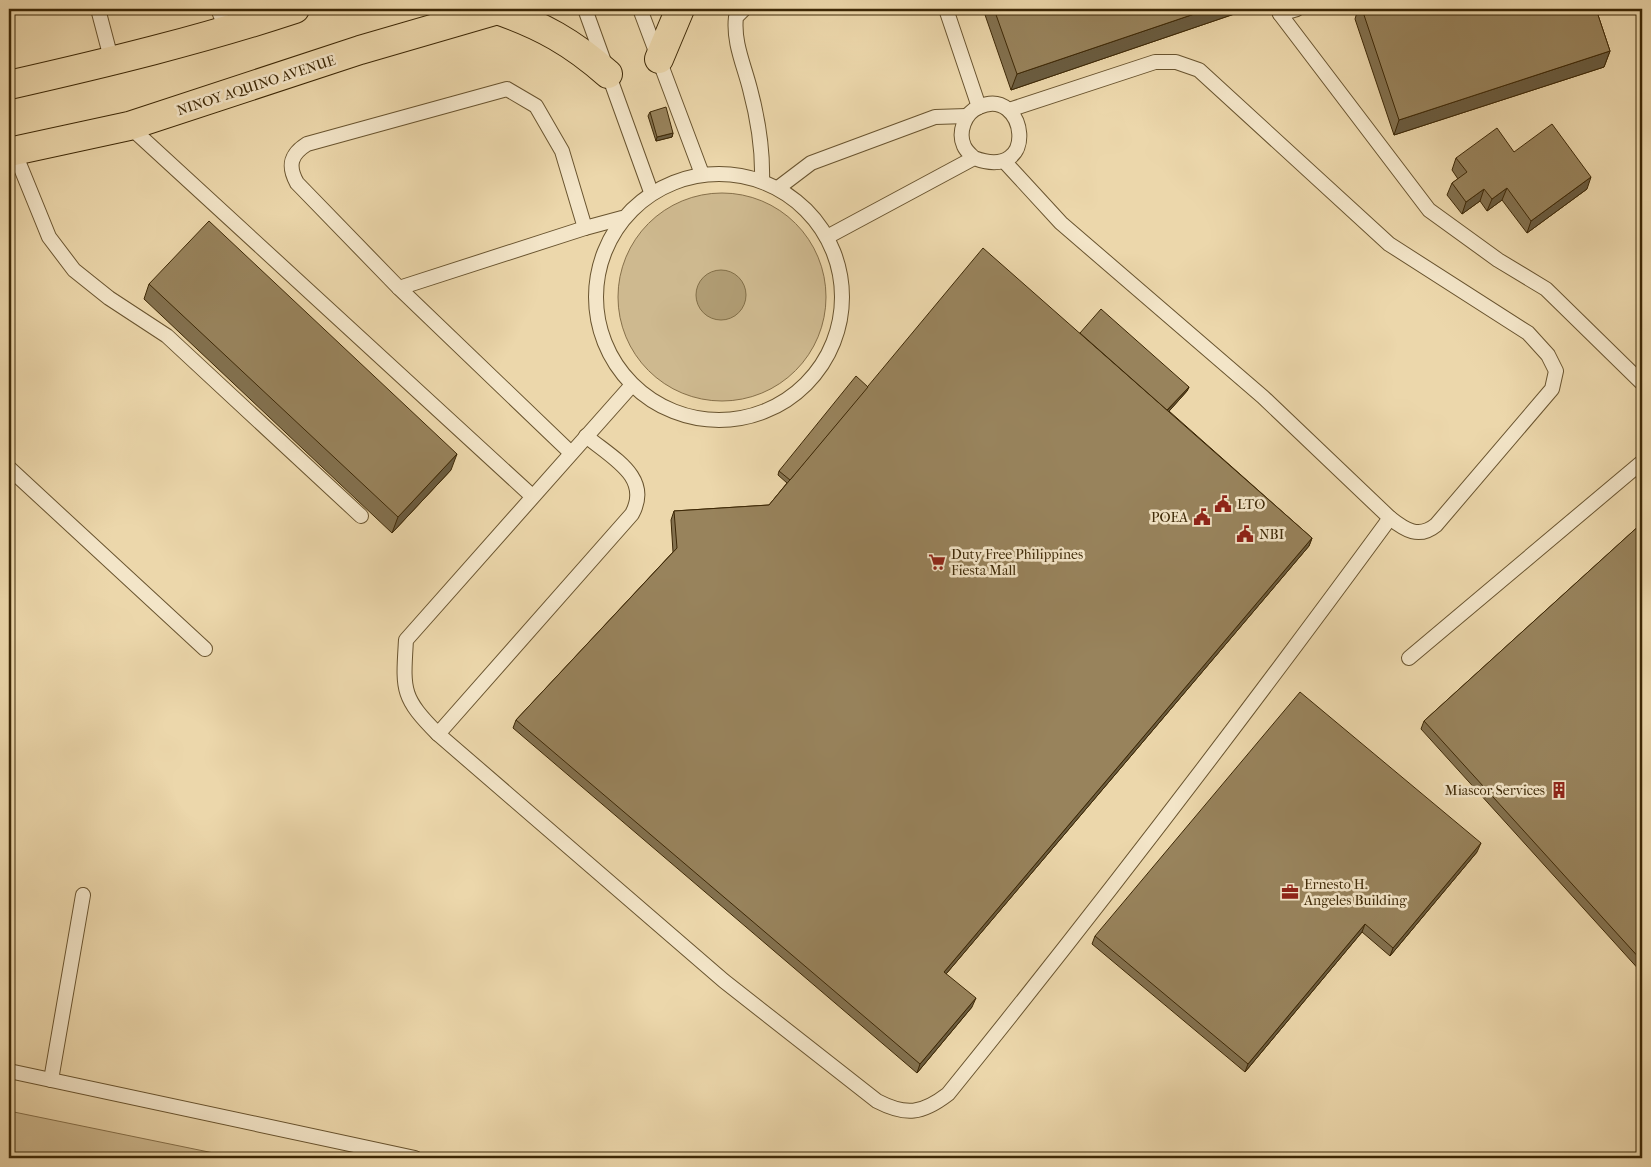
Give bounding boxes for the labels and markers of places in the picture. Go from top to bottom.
public building icon: LTO [1213,494,1233,514]
place label: LTO [1237,496,1265,513]
public building icon: POEA [1192,507,1212,527]
place label: POEA [1151,509,1189,526]
public building icon: NBI [1235,524,1255,544]
place label: NBI [1259,526,1285,543]
place label: Duty Free Philippines Fiesta Mall [951,546,1083,579]
supermarket icon: Duty Free Philippines Fiesta Mall [927,552,947,572]
building icon: Miascor Services [1549,780,1569,800]
place label: Miascor Services [1445,782,1545,799]
place label: Ernesto H. Angeles Building [1303,876,1407,909]
office icon: Ernesto H. Angeles Building [1280,882,1300,902]

